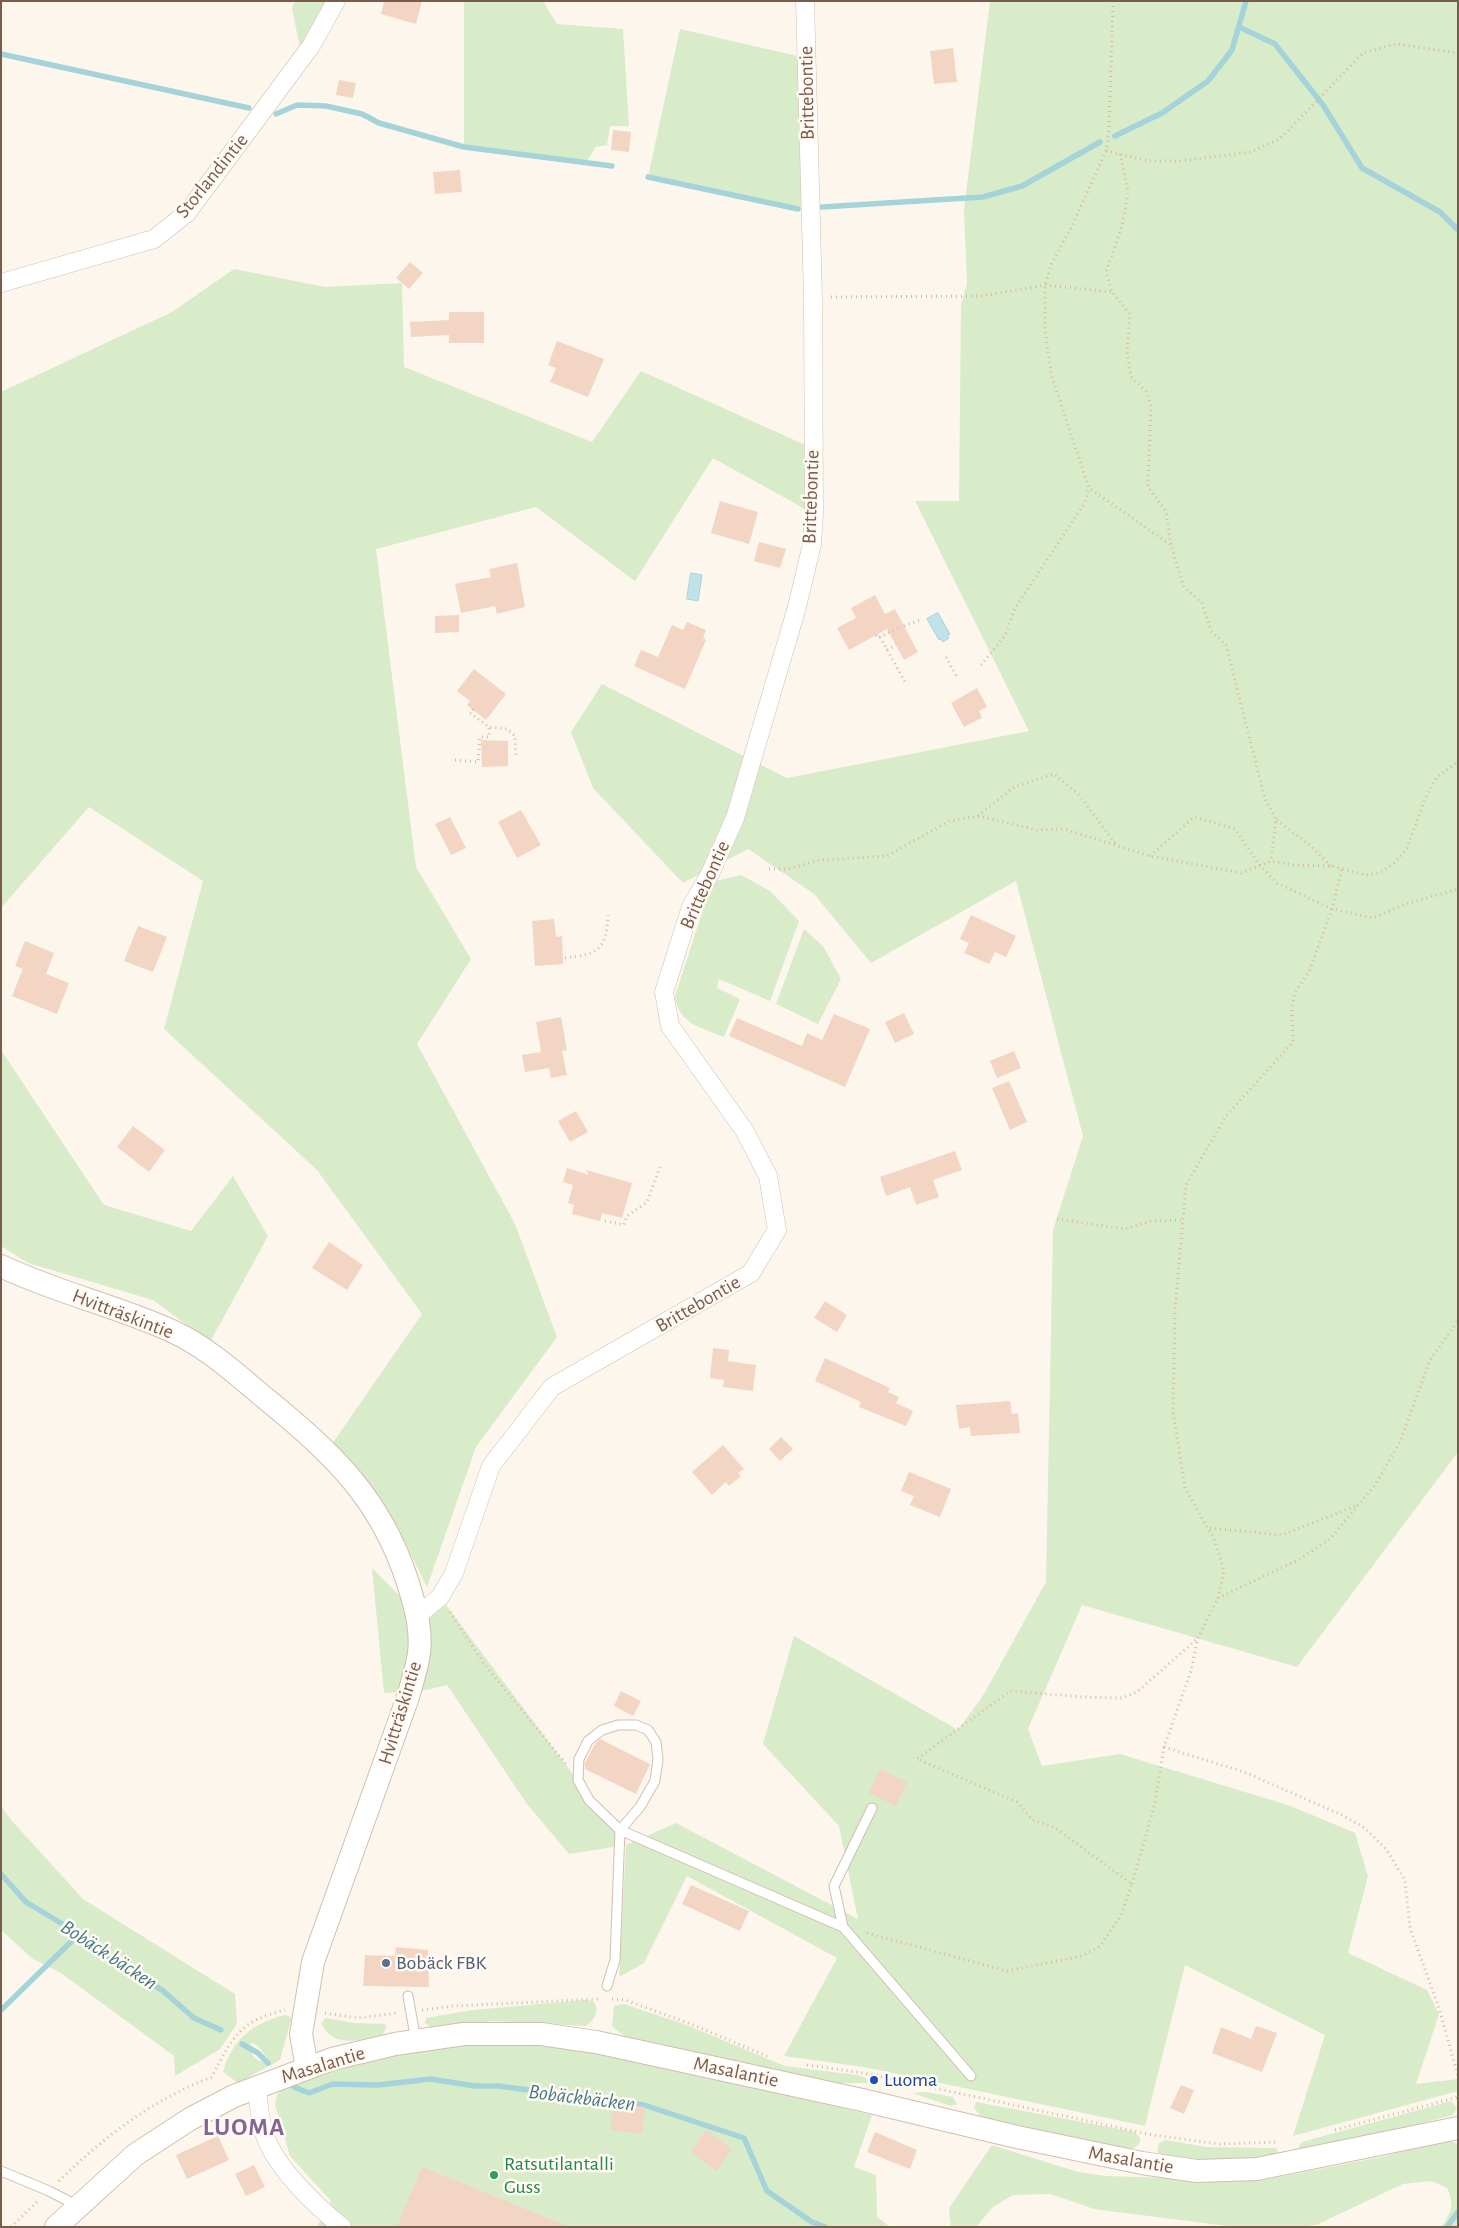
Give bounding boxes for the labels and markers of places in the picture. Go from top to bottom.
place label: Bobäck FBK [396,1951,486,1975]
marker: Bobäck FBK [380,1957,392,1969]
place label: Luoma [884,2068,937,2092]
marker: Luoma [868,2074,880,2086]
place label: Ratsutilantalli Guss [504,2152,614,2199]
marker: Ratsutilantalli Guss [488,2169,500,2181]

